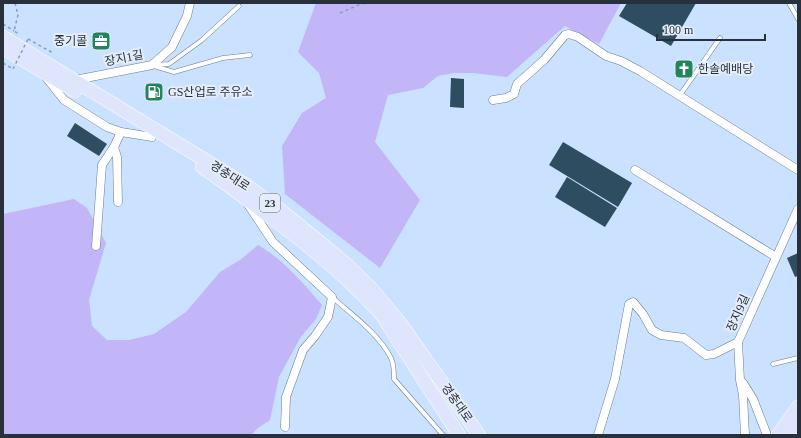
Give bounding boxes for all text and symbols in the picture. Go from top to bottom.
scale bar [657,16,765,42]
text: 100 m [663,23,694,37]
office icon: 중기콜 [90,30,112,52]
place label: 중기콜 [54,34,87,48]
street label: 장지1길 [103,47,145,69]
church icon: 한솔예배당 [673,58,695,80]
place label: 한솔예배당 [698,62,753,76]
fuel station icon: GS산업로 주유소 [143,81,165,103]
place label: GS산업로 주유소 [168,85,253,99]
street label: 경충대로 [208,158,252,194]
road number: 23 [260,194,280,212]
street label: 장지9길 [724,292,752,334]
street label: 경충대로 [439,381,475,425]

